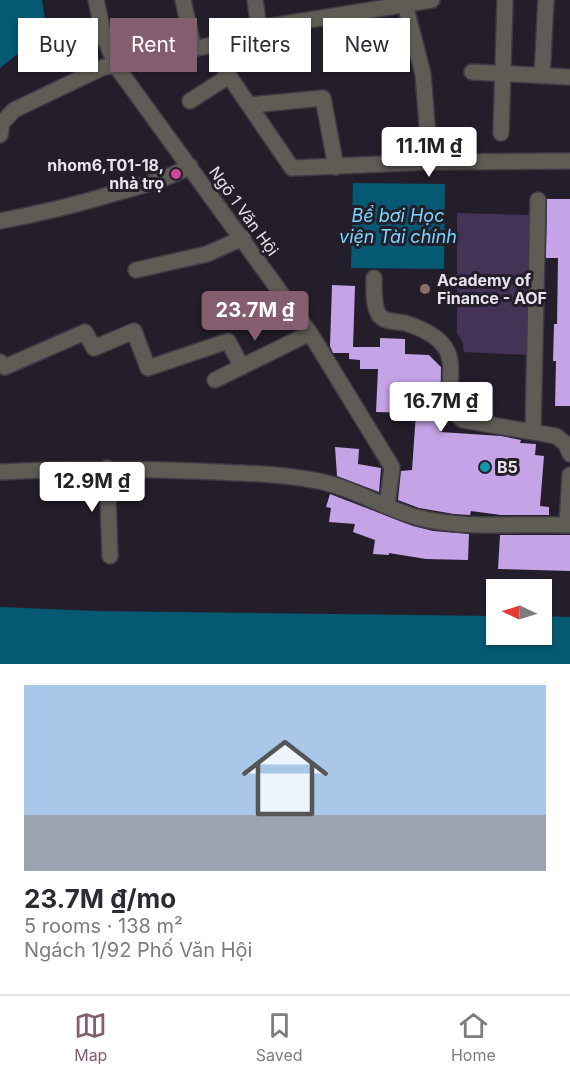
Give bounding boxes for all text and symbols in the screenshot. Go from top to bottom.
chip: Buy [18,18,98,72]
chip: Rent [110,18,197,72]
chip: Filters [209,18,311,72]
chip: New [323,18,410,72]
pin: 11.1M ₫ [374,127,484,178]
text: 11.1M ₫ [396,134,462,158]
place label: nhom6,T01-18, nhà trọ [47,155,164,193]
street label: Ngõ 1 Văn Hội [205,162,283,260]
marker: nhom6,T01-18, nhà trọ [169,167,183,181]
water label: Bể bơi Học viện Tài chính [339,205,457,247]
place label: Academy of Finance - AOF [437,270,547,308]
marker: Academy of Finance - AOF [418,282,432,296]
pin: 23.7M ₫ [200,291,310,342]
text: 23.7M ₫ [216,298,294,322]
pin: 16.7M ₫ [386,382,496,433]
text: 16.7M ₫ [404,389,478,413]
place label: B5 [497,457,518,477]
marker: B5 [478,460,492,474]
pin: 12.9M ₫ [37,462,147,513]
text: 12.9M ₫ [54,469,130,493]
north arrow [486,579,552,645]
map controls [486,579,552,645]
icon: home [231,724,339,832]
text: 23.7M ₫/mo [24,883,176,914]
text: 5 rooms · 138 m² [24,914,183,938]
text: Ngách 1/92 Phố Văn Hội [24,938,252,962]
tab: Map [74,1009,107,1065]
tab: Saved [256,1009,303,1065]
tab: Home [451,1009,496,1065]

